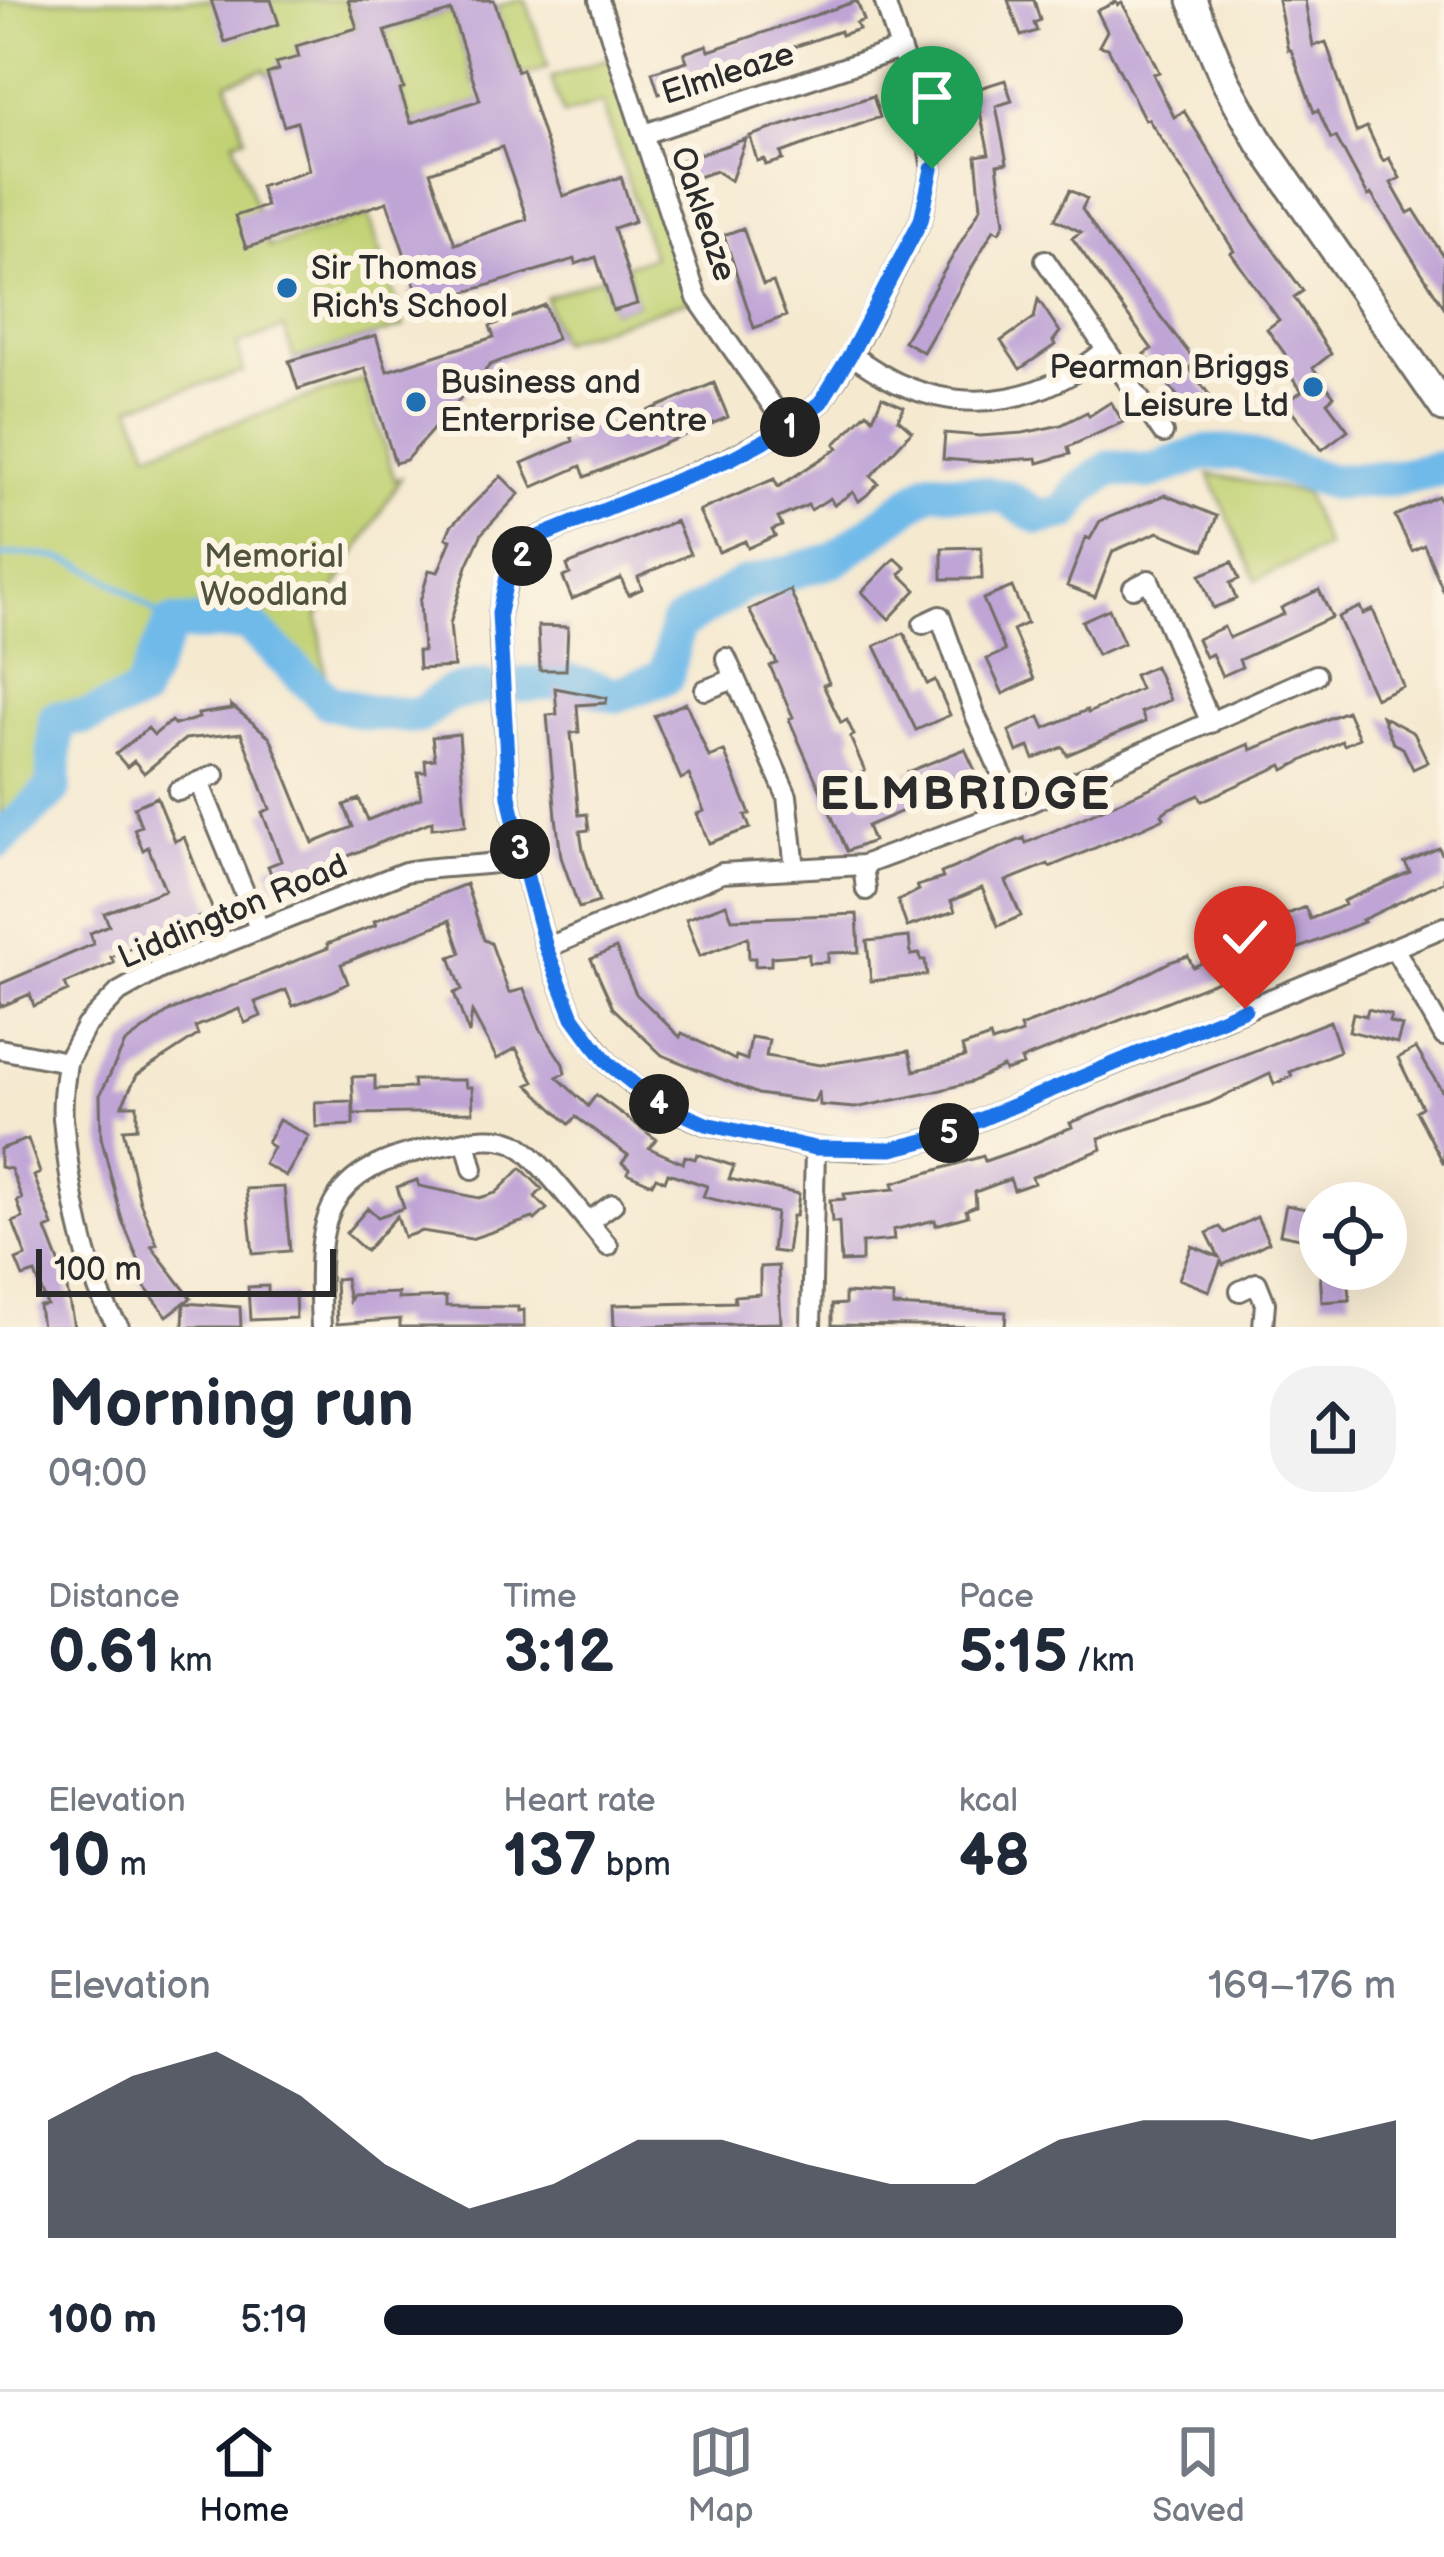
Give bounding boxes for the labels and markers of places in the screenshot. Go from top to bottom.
pin [881,46,983,169]
place label: Sir Thomas Rich's School [311,249,508,327]
marker: Sir Thomas Rich's School [274,275,300,301]
place label: Pearman Briggs Leisure Ltd [1049,348,1289,426]
place label: Business and Enterprise Centre [440,363,707,441]
marker: Pearman Briggs Leisure Ltd [1300,374,1326,400]
marker: Business and Enterprise Centre [403,389,429,415]
pin: 1 [760,397,820,457]
pin: 2 [492,526,552,586]
pin: 3 [490,819,550,879]
pin [1194,886,1296,1009]
pin: 4 [629,1074,689,1134]
pin: 5 [919,1103,979,1163]

